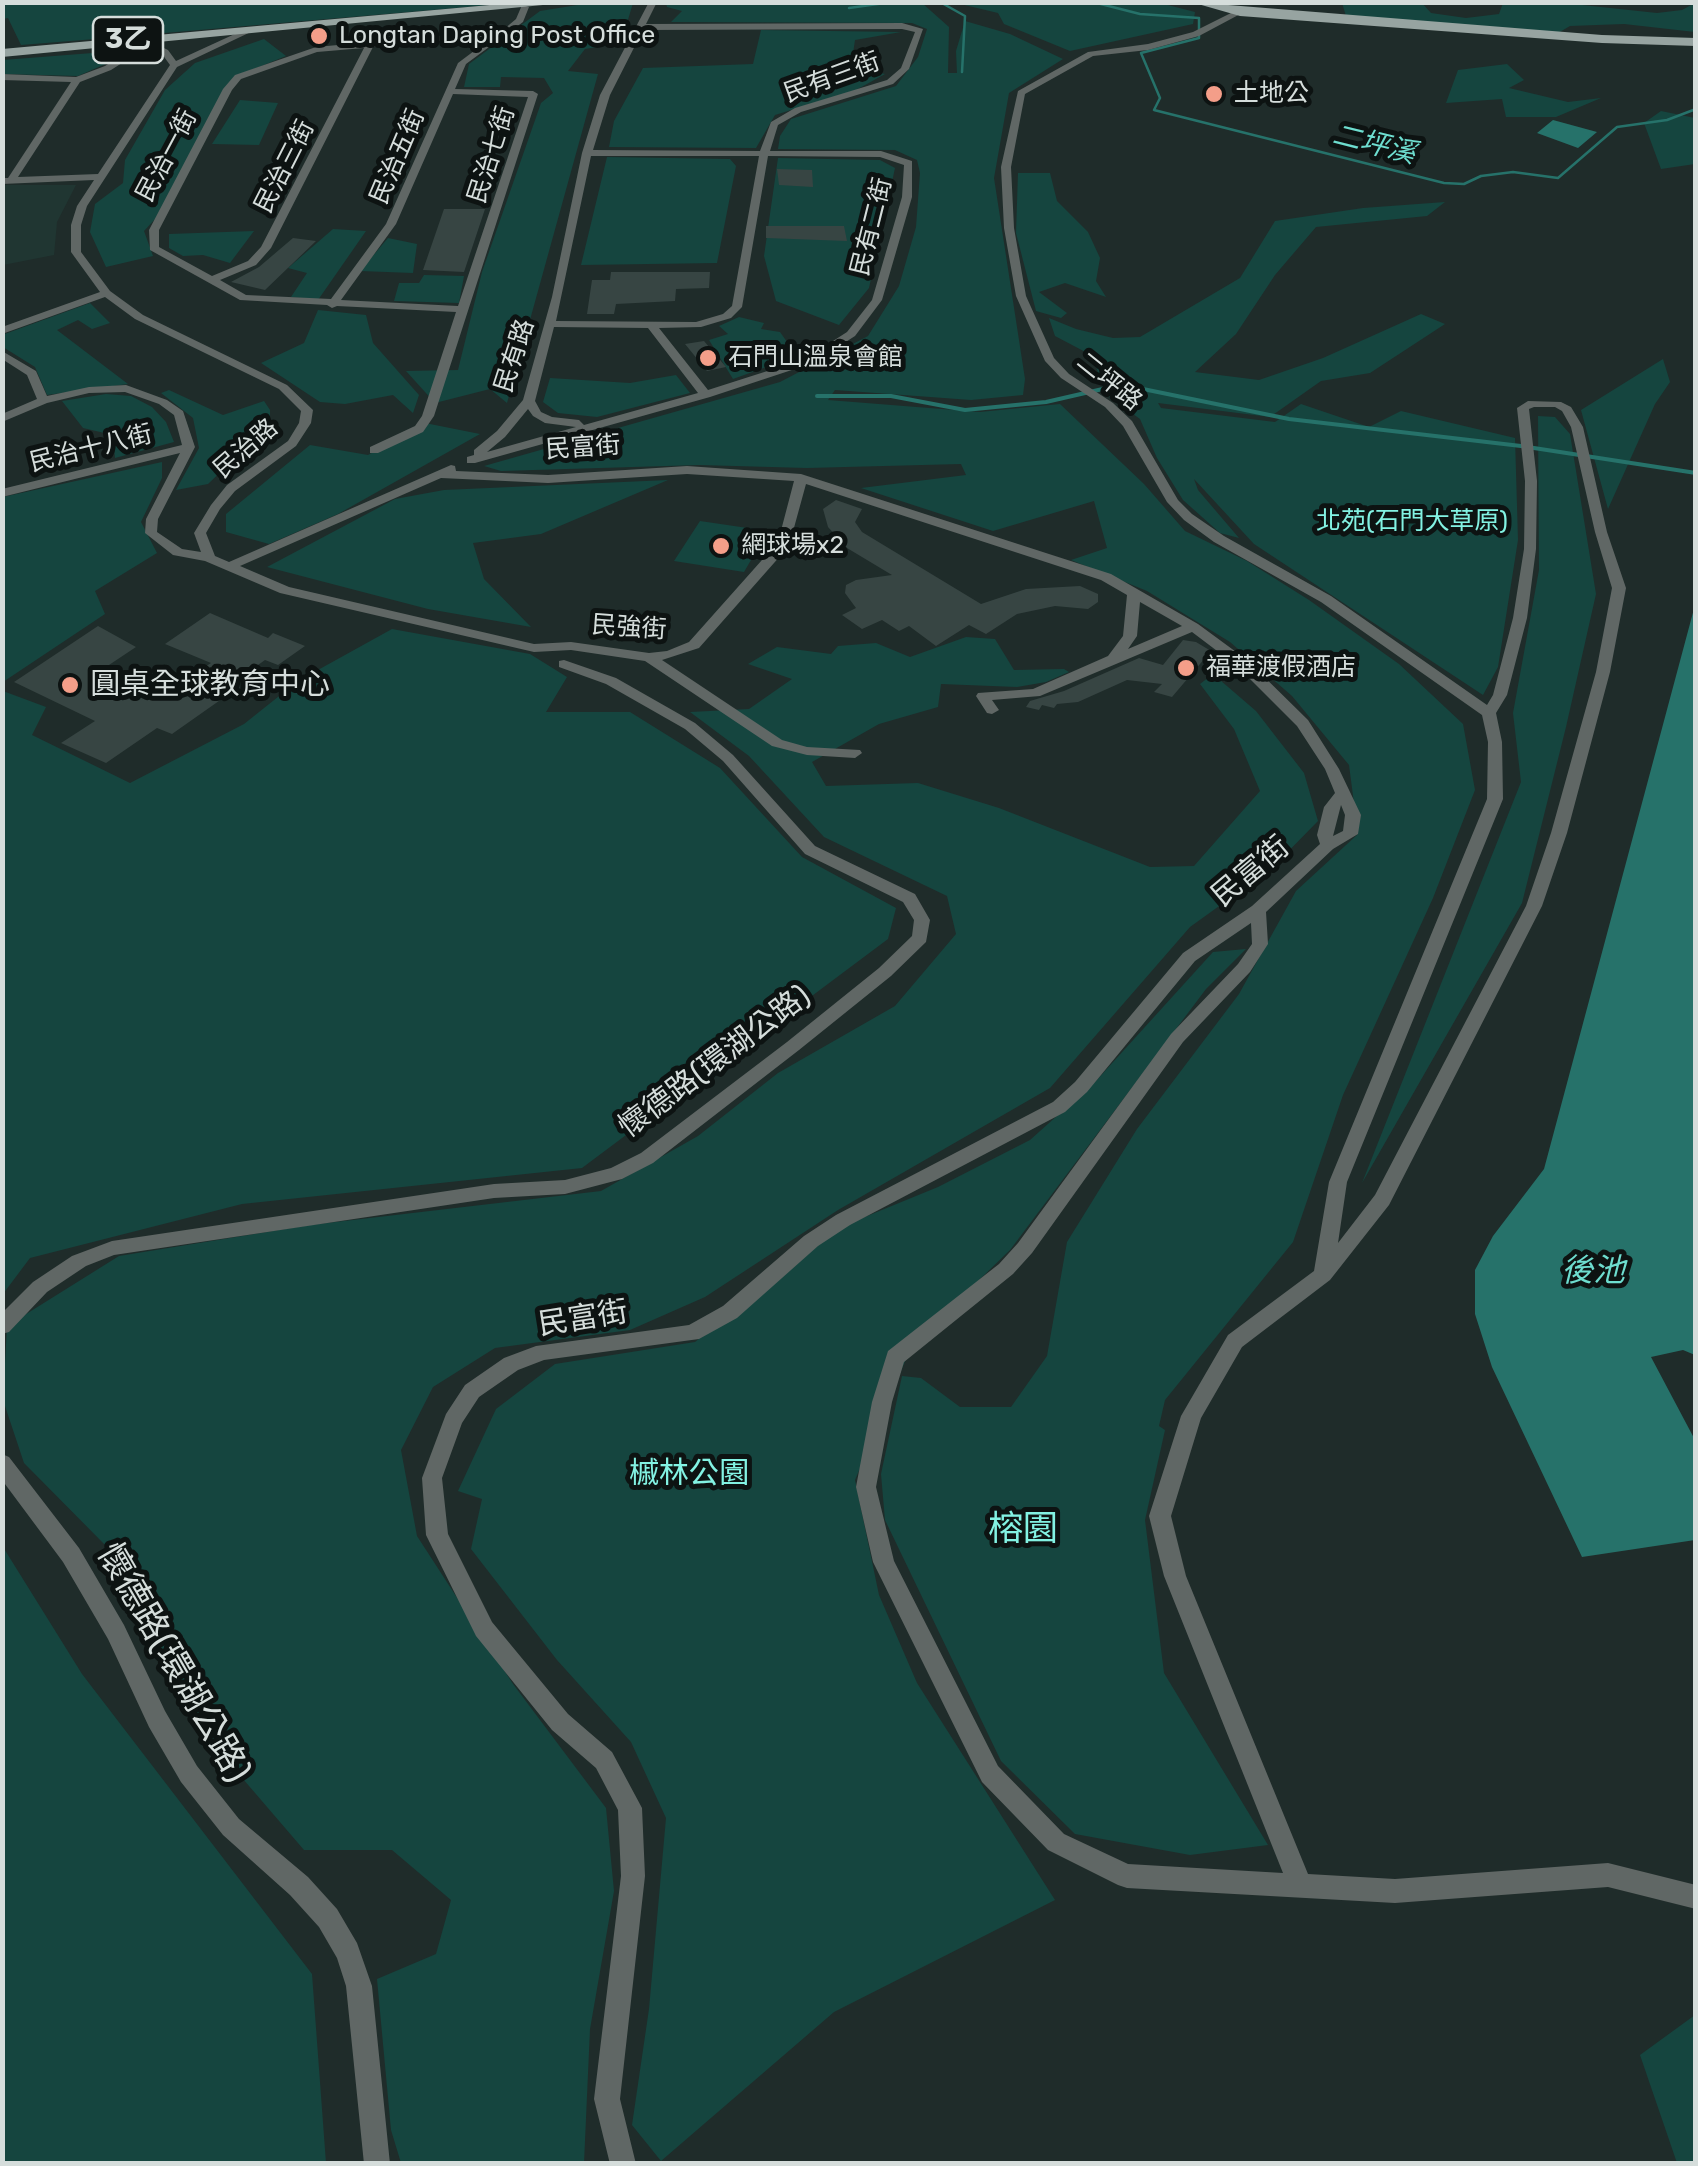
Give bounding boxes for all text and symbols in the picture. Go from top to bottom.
road number: 3乙 [93,17,163,63]
place label: Longtan Daping Post Office [339,21,655,51]
marker: Longtan Daping Post Office [308,25,330,47]
street label: 民有三街 [780,47,884,109]
place label: 土地公 [1234,79,1309,109]
marker: 土地公 [1203,83,1225,105]
street label: 民治七街 [462,103,522,207]
street label: 民治一街 [130,105,204,207]
street label: 民治五街 [365,105,431,209]
street label: 民治三街 [249,116,321,218]
water label: 二坪溪 [1329,119,1419,171]
street label: 民有二街 [845,175,899,279]
street label: 民有路 [489,316,541,396]
place label: 石門山溫泉會館 [728,343,903,373]
marker: 石門山溫泉會館 [697,347,719,369]
street label: 二坪路 [1070,347,1148,417]
street label: 民治路 [208,413,284,485]
street label: 民治十八街 [27,419,155,479]
street label: 民富街 [545,430,621,466]
park label: 北苑(石門大草原) [1316,507,1508,537]
place label: 網球場x2 [741,531,844,561]
marker: 網球場x2 [710,535,732,557]
street label: 民強街 [591,610,667,646]
place label: 福華渡假酒店 [1206,653,1356,683]
marker: 福華渡假酒店 [1175,657,1197,679]
place label: 圓桌全球教育中心 [90,667,330,703]
marker: 圓桌全球教育中心 [59,674,81,696]
street label: 民富街 [1205,829,1297,915]
street label: 懷德路(環湖公路) [612,978,818,1146]
water label: 後池 [1561,1253,1625,1291]
street label: 民富街 [536,1294,630,1344]
park label: 槭林公園 [629,1456,749,1492]
park label: 榕園 [988,1509,1058,1551]
street label: 懷德路(環湖公路) [88,1536,258,1790]

